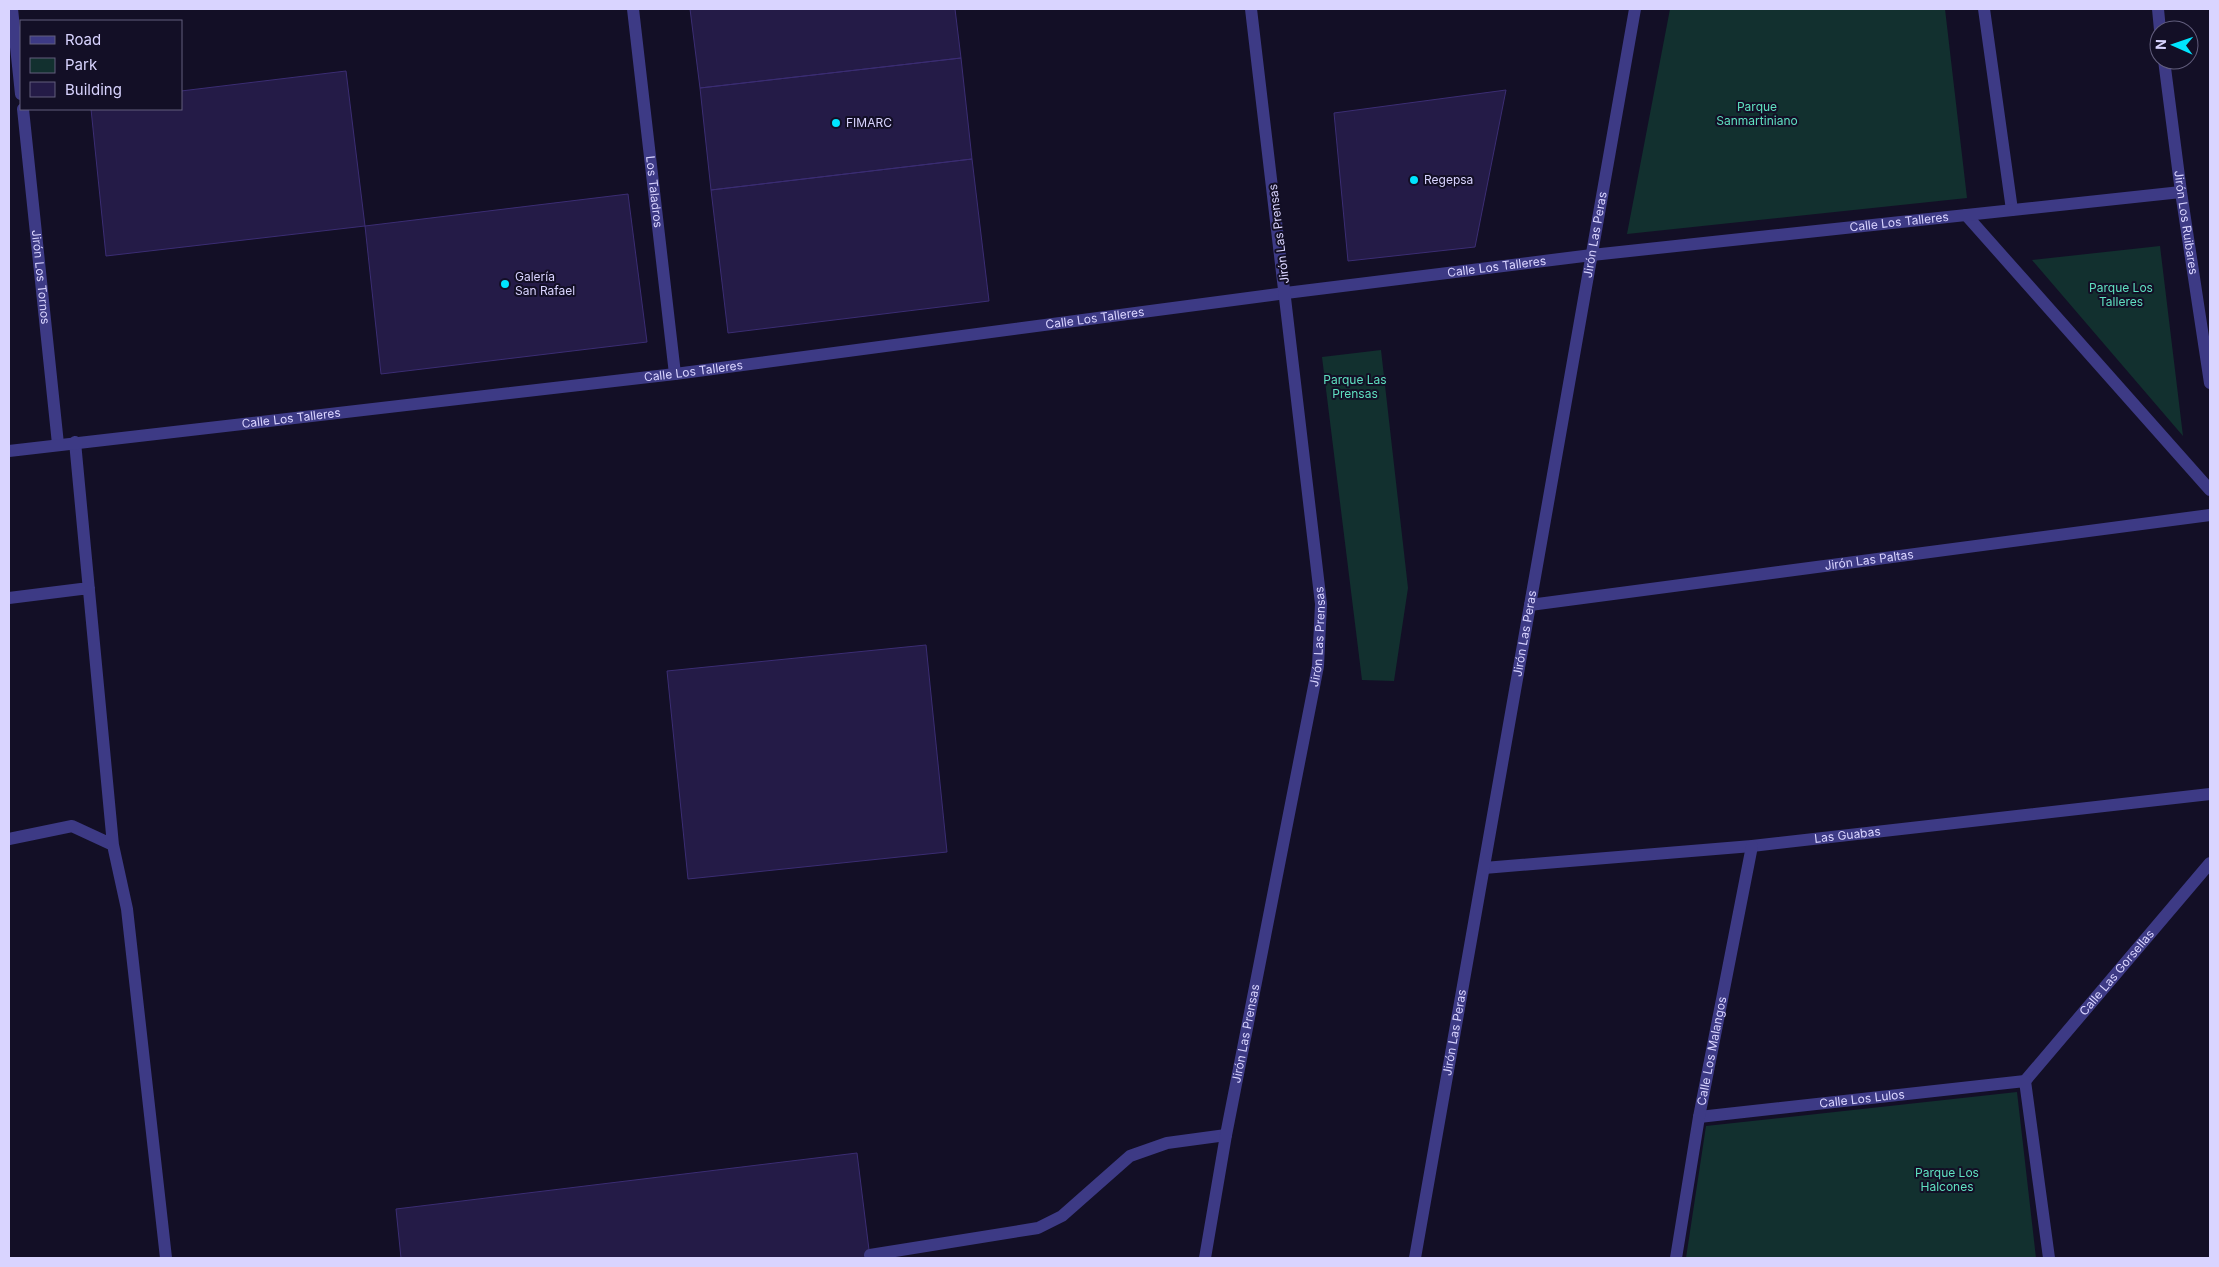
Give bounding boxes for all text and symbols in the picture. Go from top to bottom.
legend [20,20,182,110]
north arrow [2149,20,2199,70]
text: Road [65,30,101,49]
text: N [2152,39,2169,50]
text: Park [65,55,98,74]
text: Building [65,80,122,99]
park label: Parque Sanmartiniano [1716,99,1798,128]
place label: FIMARC [846,115,892,130]
marker: FIMARC [830,117,842,129]
street label: Los Taladros [643,155,666,228]
street label: Jirón Los Ruibares [2171,170,2201,276]
place label: Regepsa [1424,172,1473,187]
marker: Regepsa [1408,174,1420,186]
street label: Jirón Las Prensas [1265,183,1292,285]
street label: Jirón Las Peras [1580,190,1610,279]
street label: Calle Los Talleres [1849,209,1949,234]
street label: Jirón Los Tornos [29,229,53,325]
street label: Calle Los Talleres [1446,253,1547,280]
place label: Galería San Rafael [515,269,575,298]
marker: Galería San Rafael [499,278,511,290]
park label: Parque Los Talleres [2089,280,2153,309]
street label: Calle Los Talleres [1045,304,1145,332]
street label: Calle Los Talleres [643,357,744,385]
park label: Parque Las Prensas [1323,372,1387,401]
street label: Calle Los Talleres [241,405,341,431]
street label: Jirón Las Paltas [1824,546,1914,573]
street label: Jirón Las Prensas [1306,586,1328,688]
street label: Jirón Las Peras [1510,589,1539,678]
street label: Las Guabas [1813,823,1881,846]
street label: Calle Las Gorsellas [2076,926,2157,1018]
street label: Jirón Las Prensas [1228,983,1262,1084]
street label: Jirón Las Peras [1439,988,1469,1077]
street label: Calle Los Malangos [1693,995,1729,1107]
street label: Calle Los Lulos [1818,1086,1905,1111]
park label: Parque Los Halcones [1915,1165,1979,1194]

